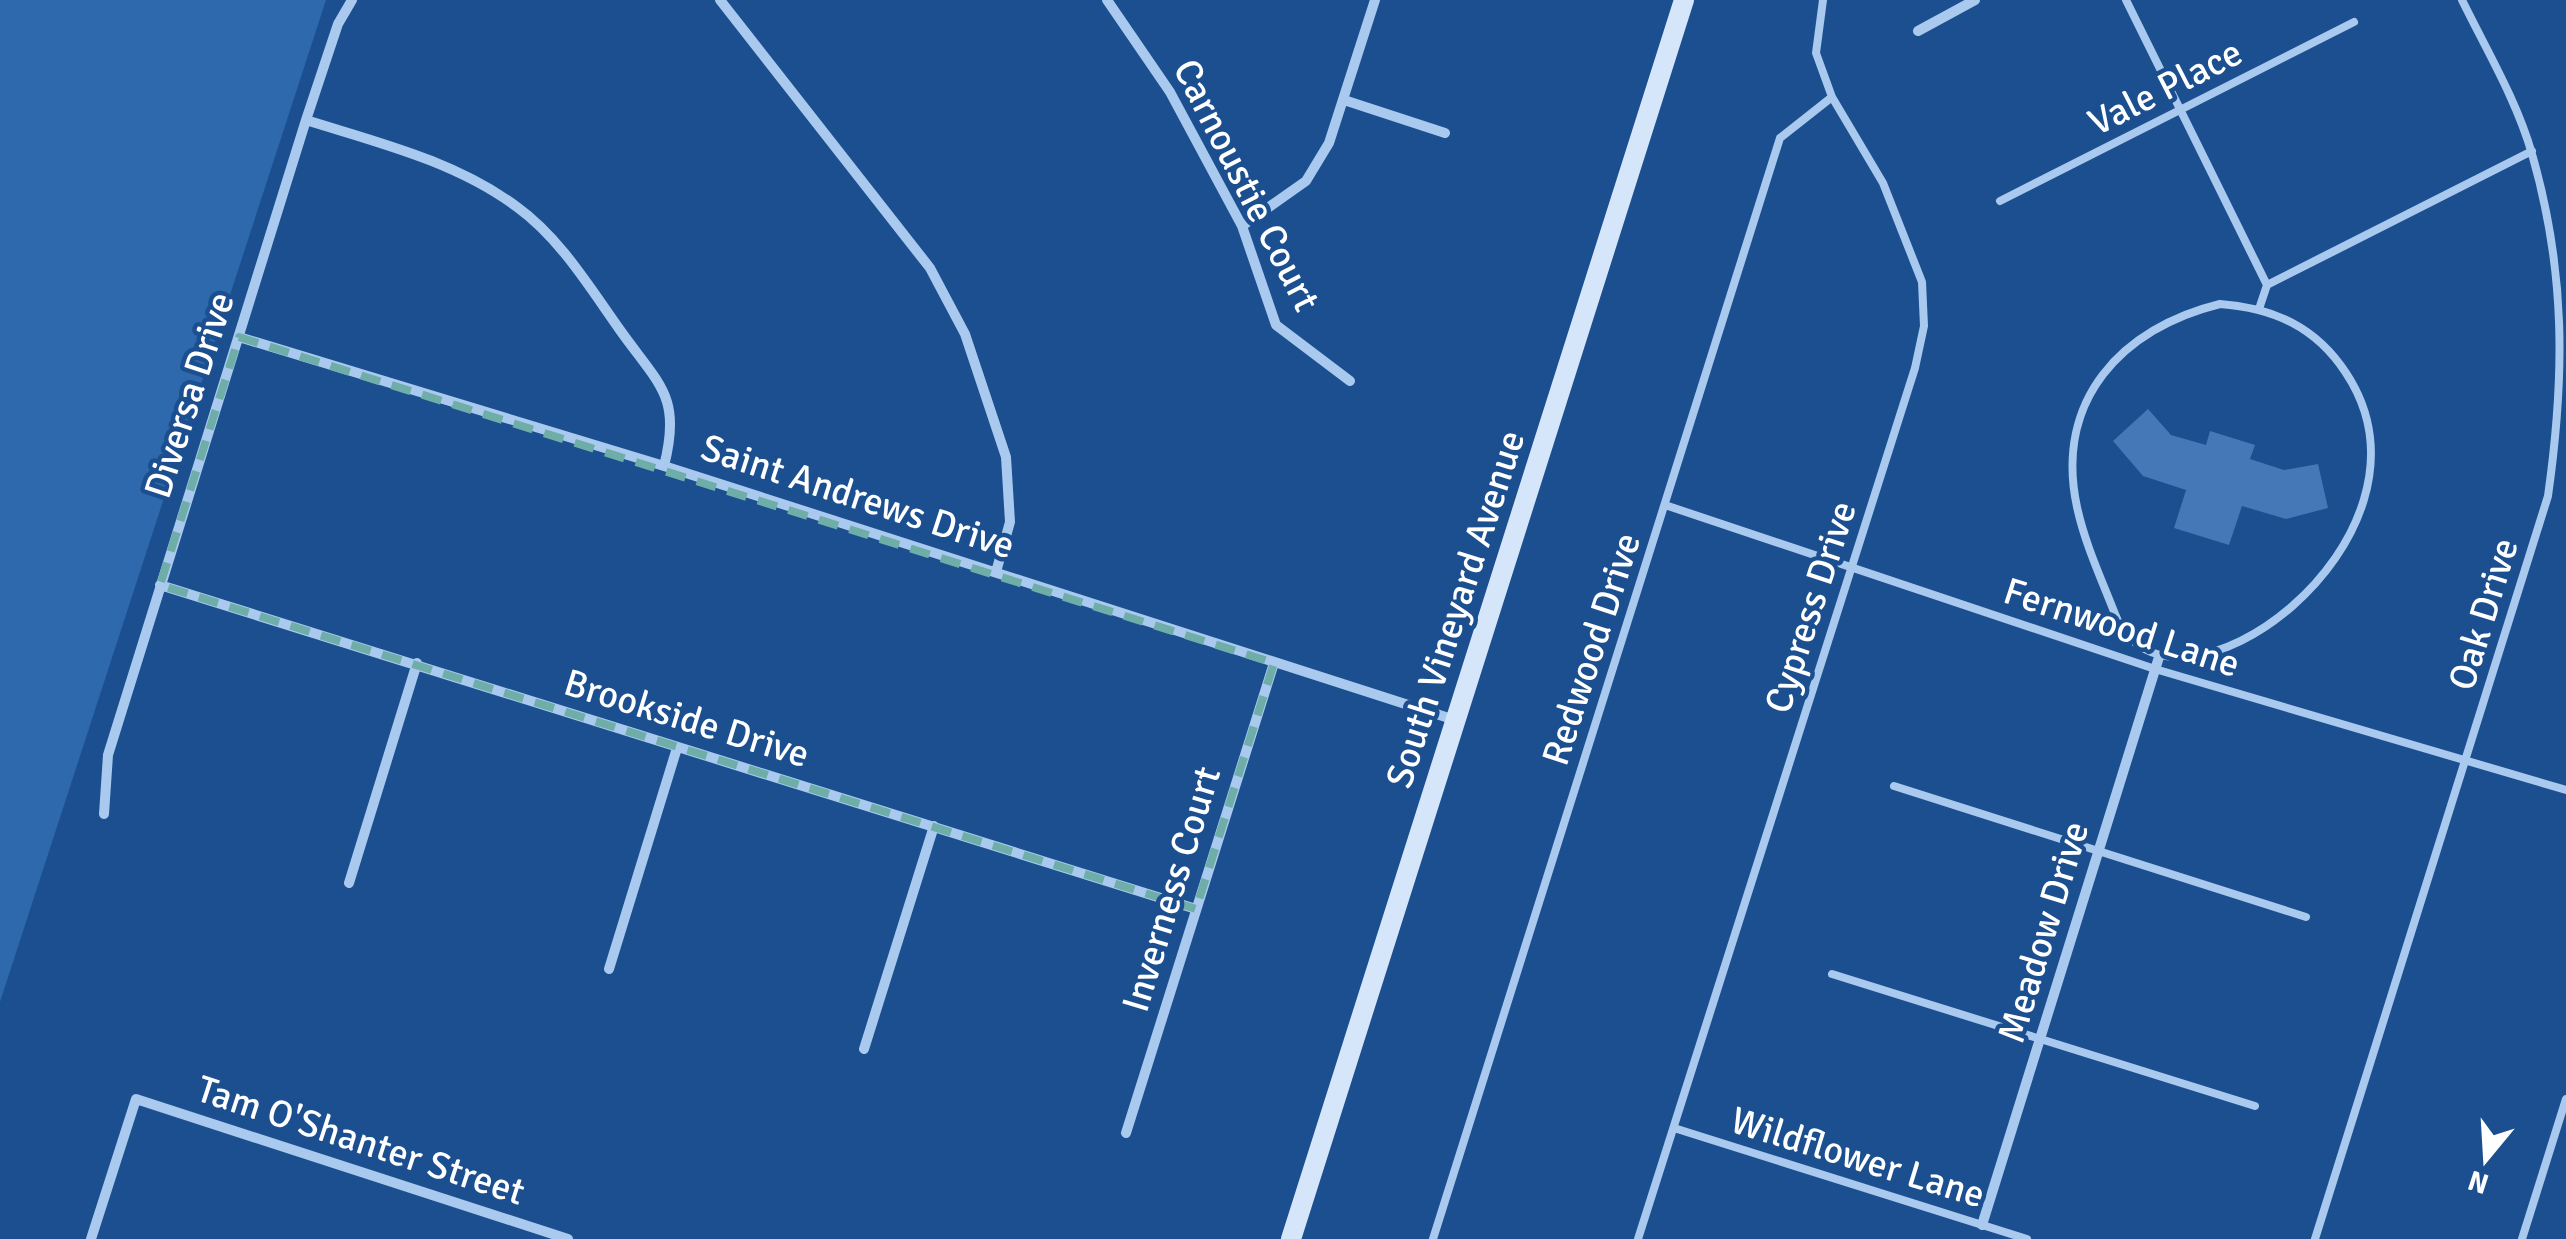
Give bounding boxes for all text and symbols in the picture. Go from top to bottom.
street label: Vale Place [2080,29,2250,146]
street label: Carnoustie Court [1163,51,1330,319]
street label: Diversa Drive [134,286,245,504]
street label: Saint Andrews Drive [695,424,1020,569]
street label: South Vineyard Avenue [1375,425,1535,794]
street label: Cypress Drive [1754,495,1867,719]
street label: Redwood Drive [1532,527,1651,771]
street label: Oak Drive [2438,533,2529,696]
street label: Fernwood Lane [1998,567,2246,688]
street label: Brookside Drive [559,659,815,778]
street label: Inverness Court [1112,761,1231,1017]
street label: Meadow Drive [1988,816,2099,1049]
street label: Tam O'Shanter Street [191,1065,531,1216]
street label: Wildflower Lane [1725,1097,1990,1218]
north arrow [2436,1109,2536,1209]
text: N [2464,1163,2493,1201]

